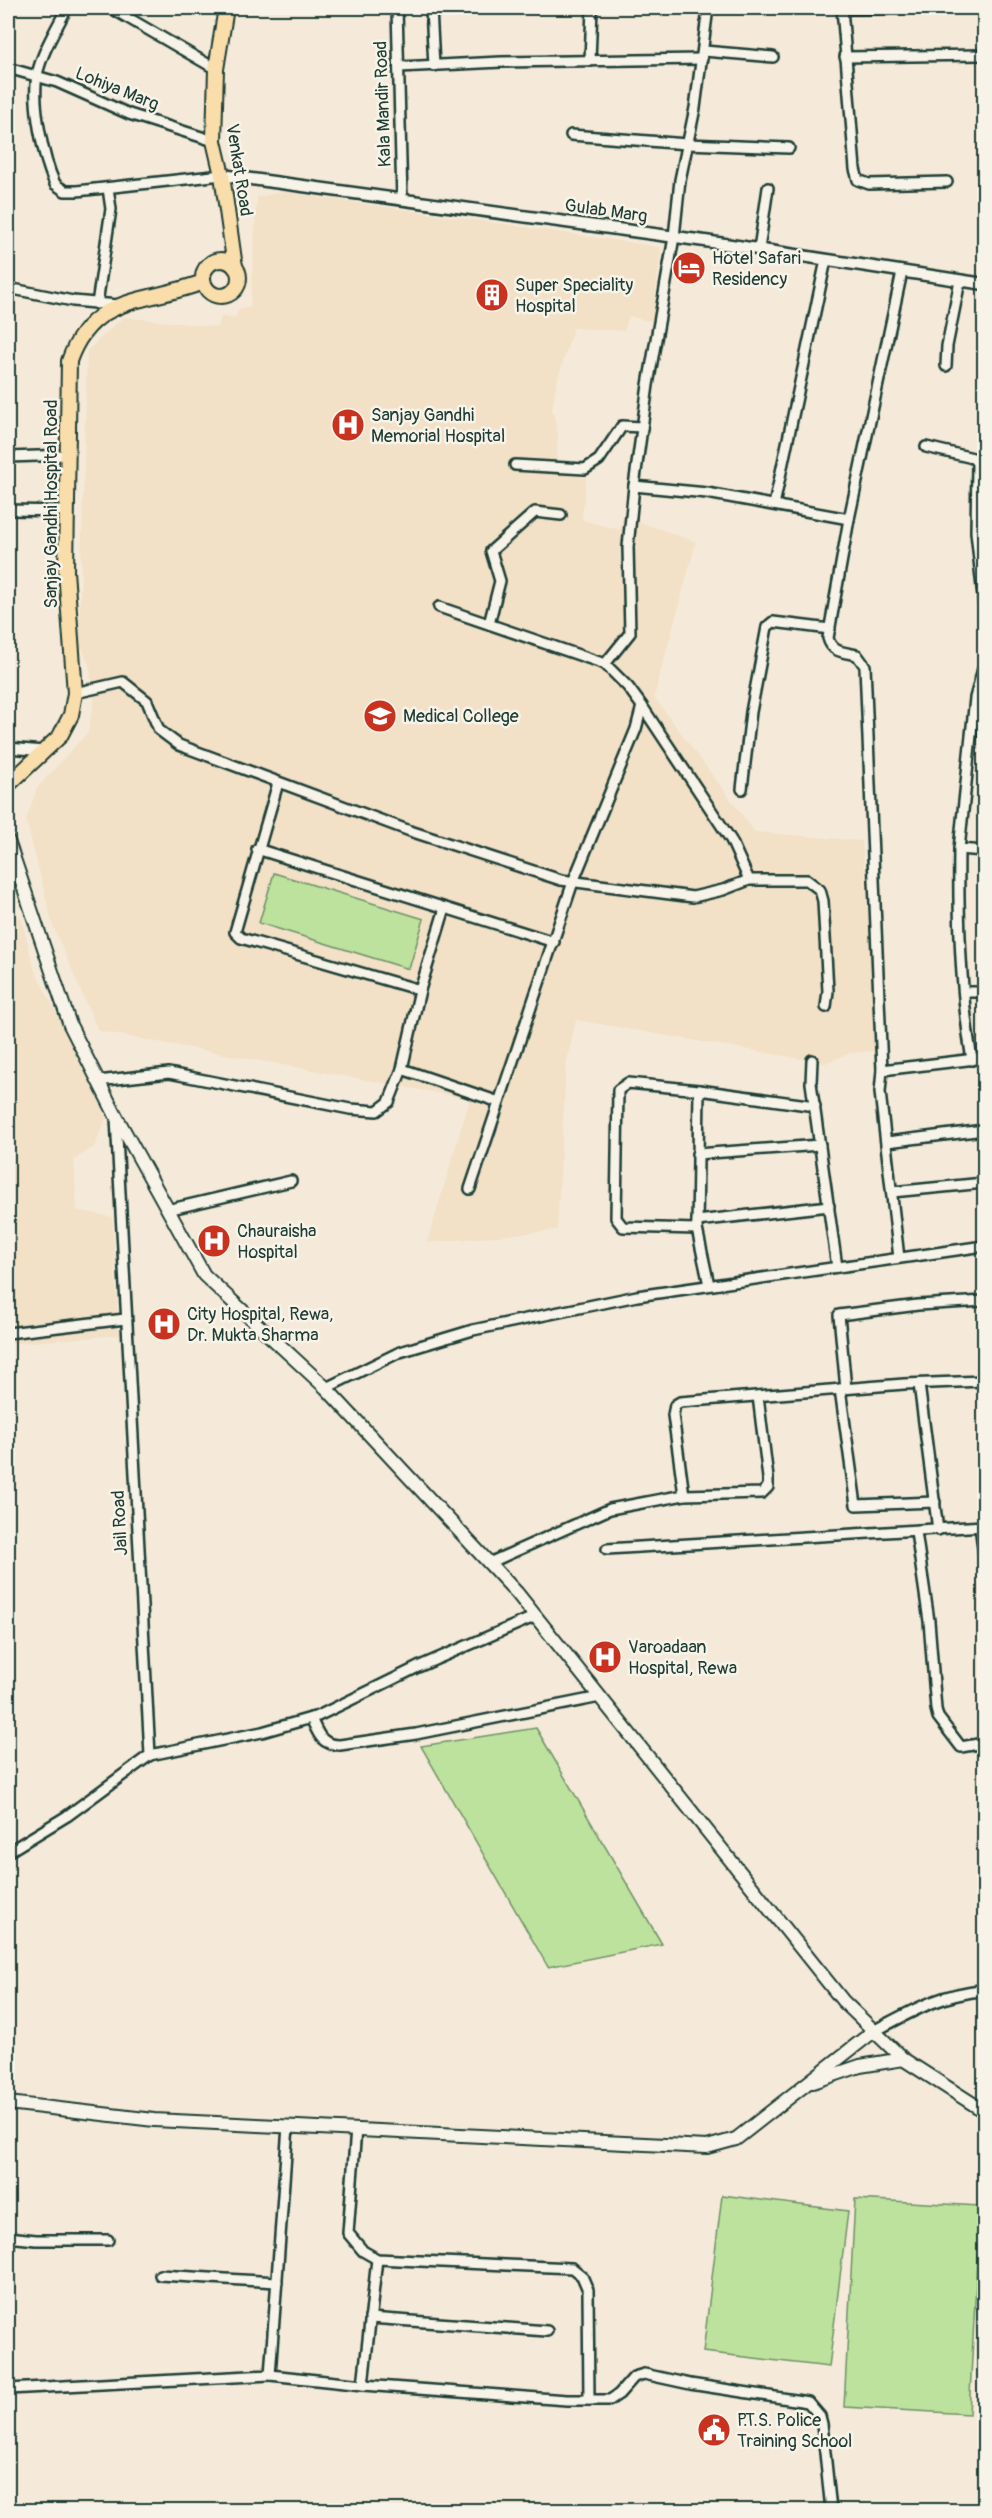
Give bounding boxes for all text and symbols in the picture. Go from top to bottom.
street label: Kala Mandir Road [369,40,397,168]
street label: Lohiya Marg [72,62,162,116]
street label: Venkat Road [220,122,258,218]
street label: Gulab Marg [563,194,649,228]
place label: Hotel Safari Residency [712,247,801,291]
hotel icon: Hotel Safari Residency [671,250,707,286]
place label: Super Speciality Hospital [515,274,634,318]
building icon: Super Speciality Hospital [474,277,510,313]
street label: Sanjay Gandhi Hospital Road [40,399,63,609]
place label: Sanjay Gandhi Memorial Hospital [371,404,505,448]
hospital icon: Sanjay Gandhi Memorial Hospital [330,407,366,443]
school or university icon: Medical College [362,698,398,734]
place label: Medical College [403,705,519,728]
place label: Chauraisha Hospital [237,1220,316,1264]
hospital icon: Chauraisha Hospital [196,1223,232,1259]
place label: City Hospital, Rewa, Dr. Mukta Sharma [187,1303,333,1347]
hospital icon: City Hospital, Rewa, Dr. Mukta Sharma [146,1306,182,1342]
street label: Jail Road [107,1490,133,1556]
place label: Varoadaan Hospital, Rewa [628,1636,737,1680]
hospital icon: Varoadaan Hospital, Rewa [587,1639,623,1675]
place label: P.T.S. Police Training School [737,2409,852,2453]
public building icon: P.T.S. Police Training School [696,2412,732,2448]

